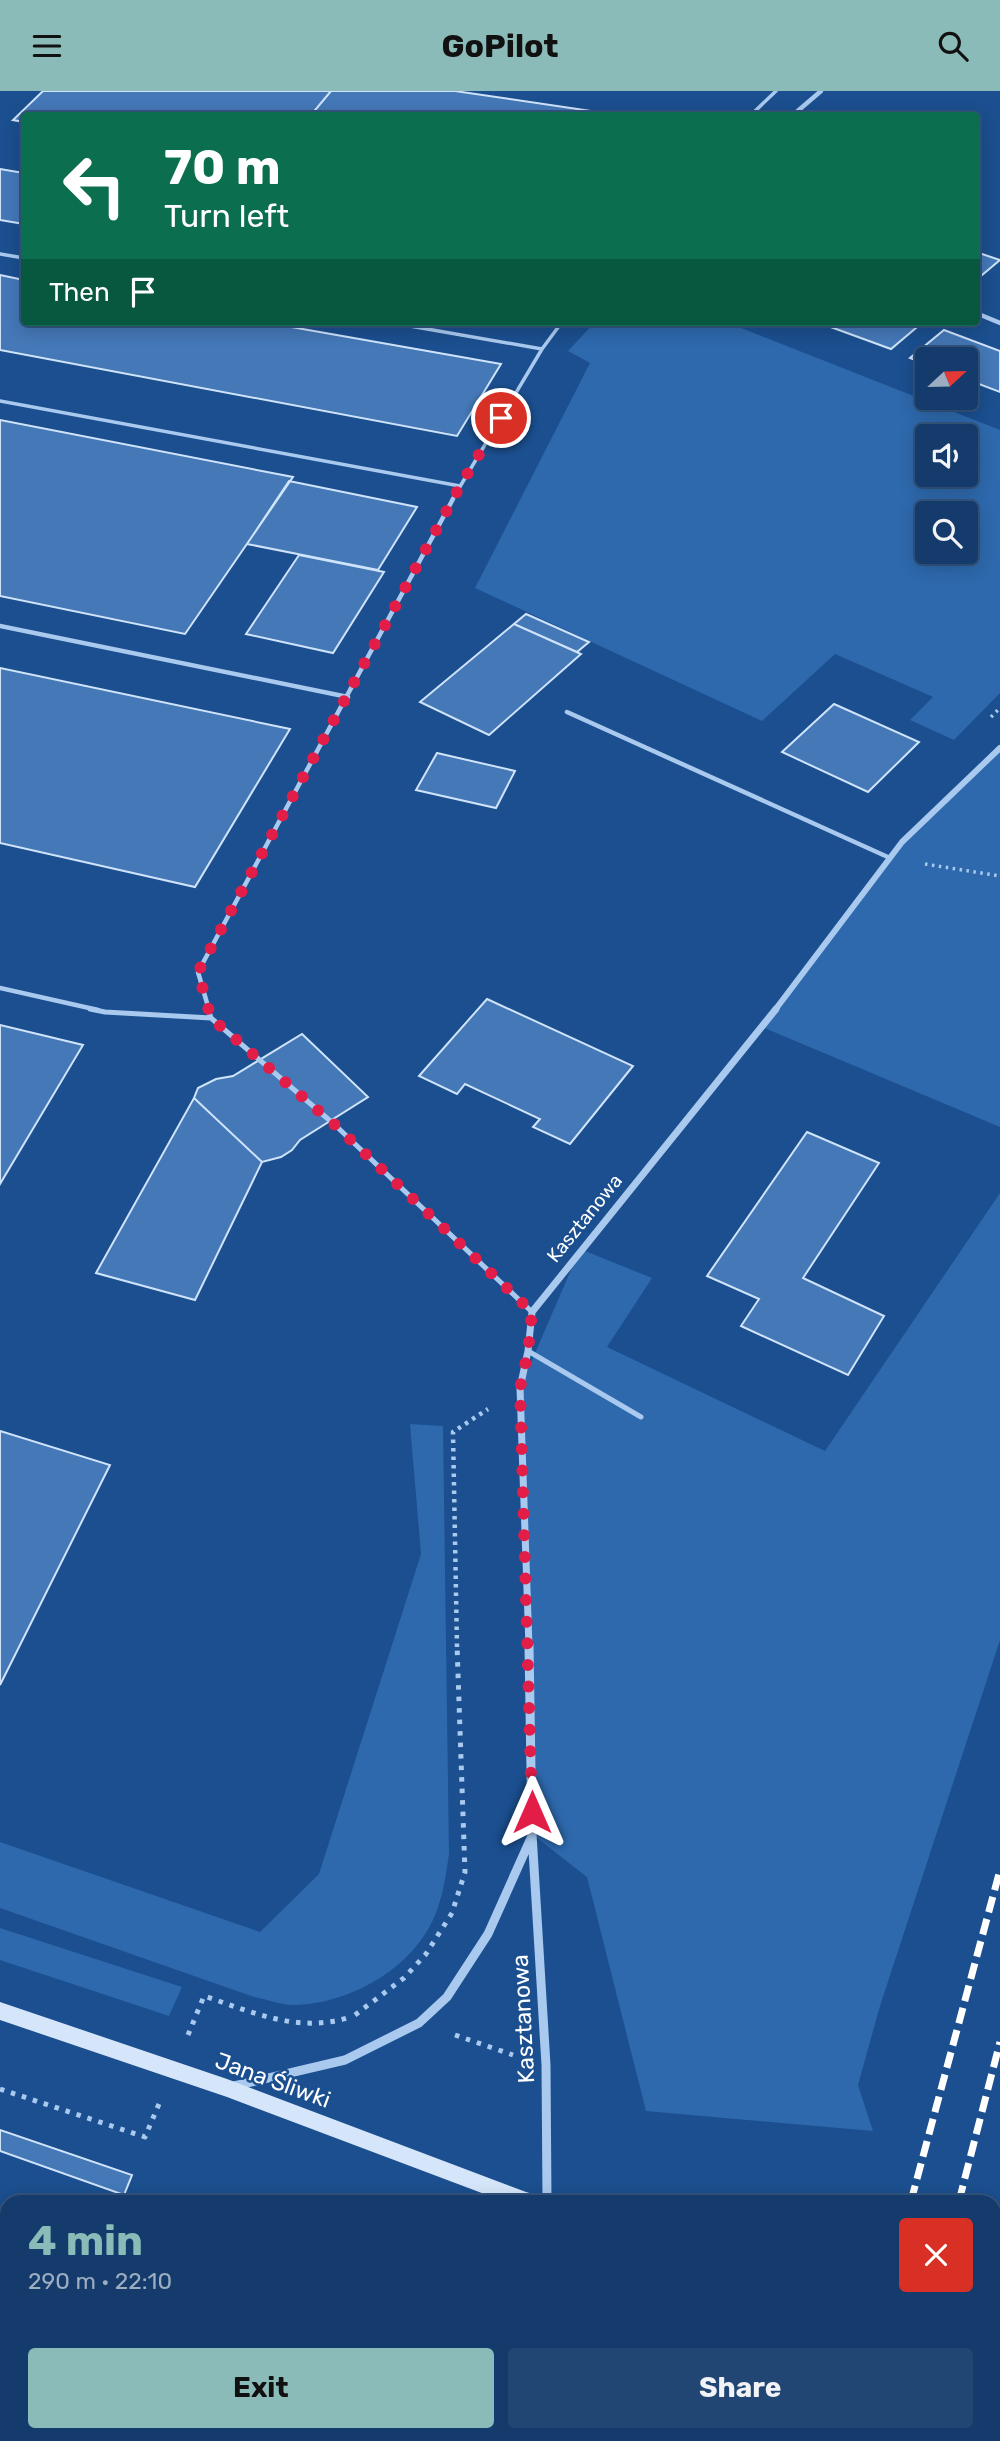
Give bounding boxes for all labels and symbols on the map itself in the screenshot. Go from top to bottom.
north arrow [915,347,978,409]
pin [471,388,531,448]
street label: Kasztanowa [542,1170,627,1267]
position arrow [495,1775,569,1849]
street label: Kasztanowa [506,1954,540,2084]
street label: Jana Śliwki [211,2046,335,2114]

